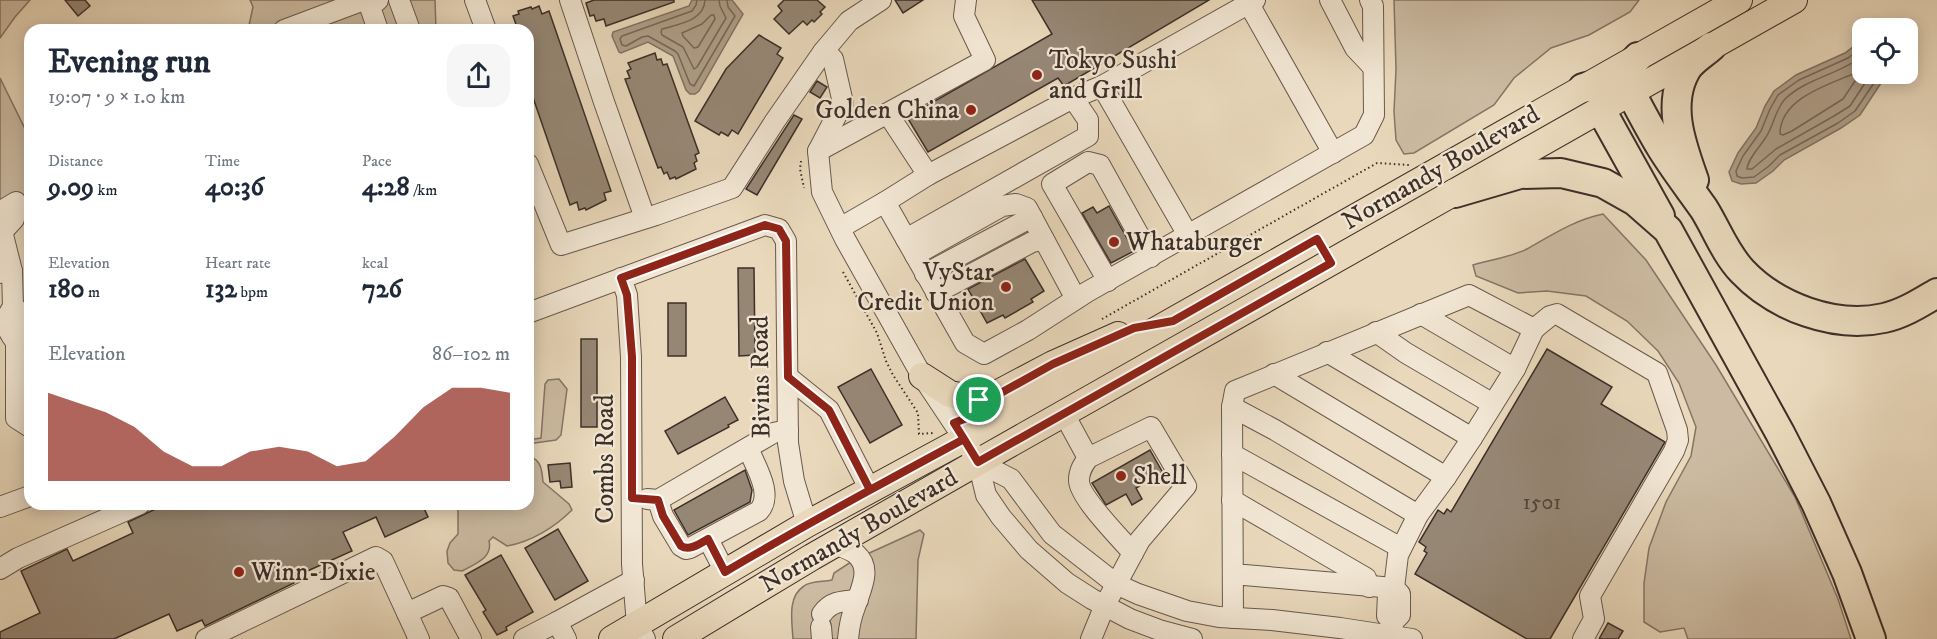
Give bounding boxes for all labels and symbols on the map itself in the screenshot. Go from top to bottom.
place label: Tokyo Sushi and Grill [1049,44,1177,107]
marker: Tokyo Sushi and Grill [1030,68,1044,82]
place label: Golden China [815,94,959,127]
street label: Normandy Boulevard [1336,98,1546,238]
marker: Golden China [964,103,978,117]
place label: Whataburger [1125,226,1262,259]
marker: Whataburger [1107,235,1121,249]
place label: VyStar Credit Union [857,256,994,319]
marker: VyStar Credit Union [999,280,1013,294]
street label: Bivins Road [743,315,779,439]
pin [953,374,1004,425]
street label: Combs Road [589,394,622,524]
place label: Shell [1133,460,1187,493]
street label: Normandy Boulevard [754,461,964,601]
marker: Shell [1114,469,1128,483]
house number: 1501 [1523,489,1561,516]
place label: Winn-Dixie [250,556,376,589]
marker: Winn-Dixie [232,565,246,579]

